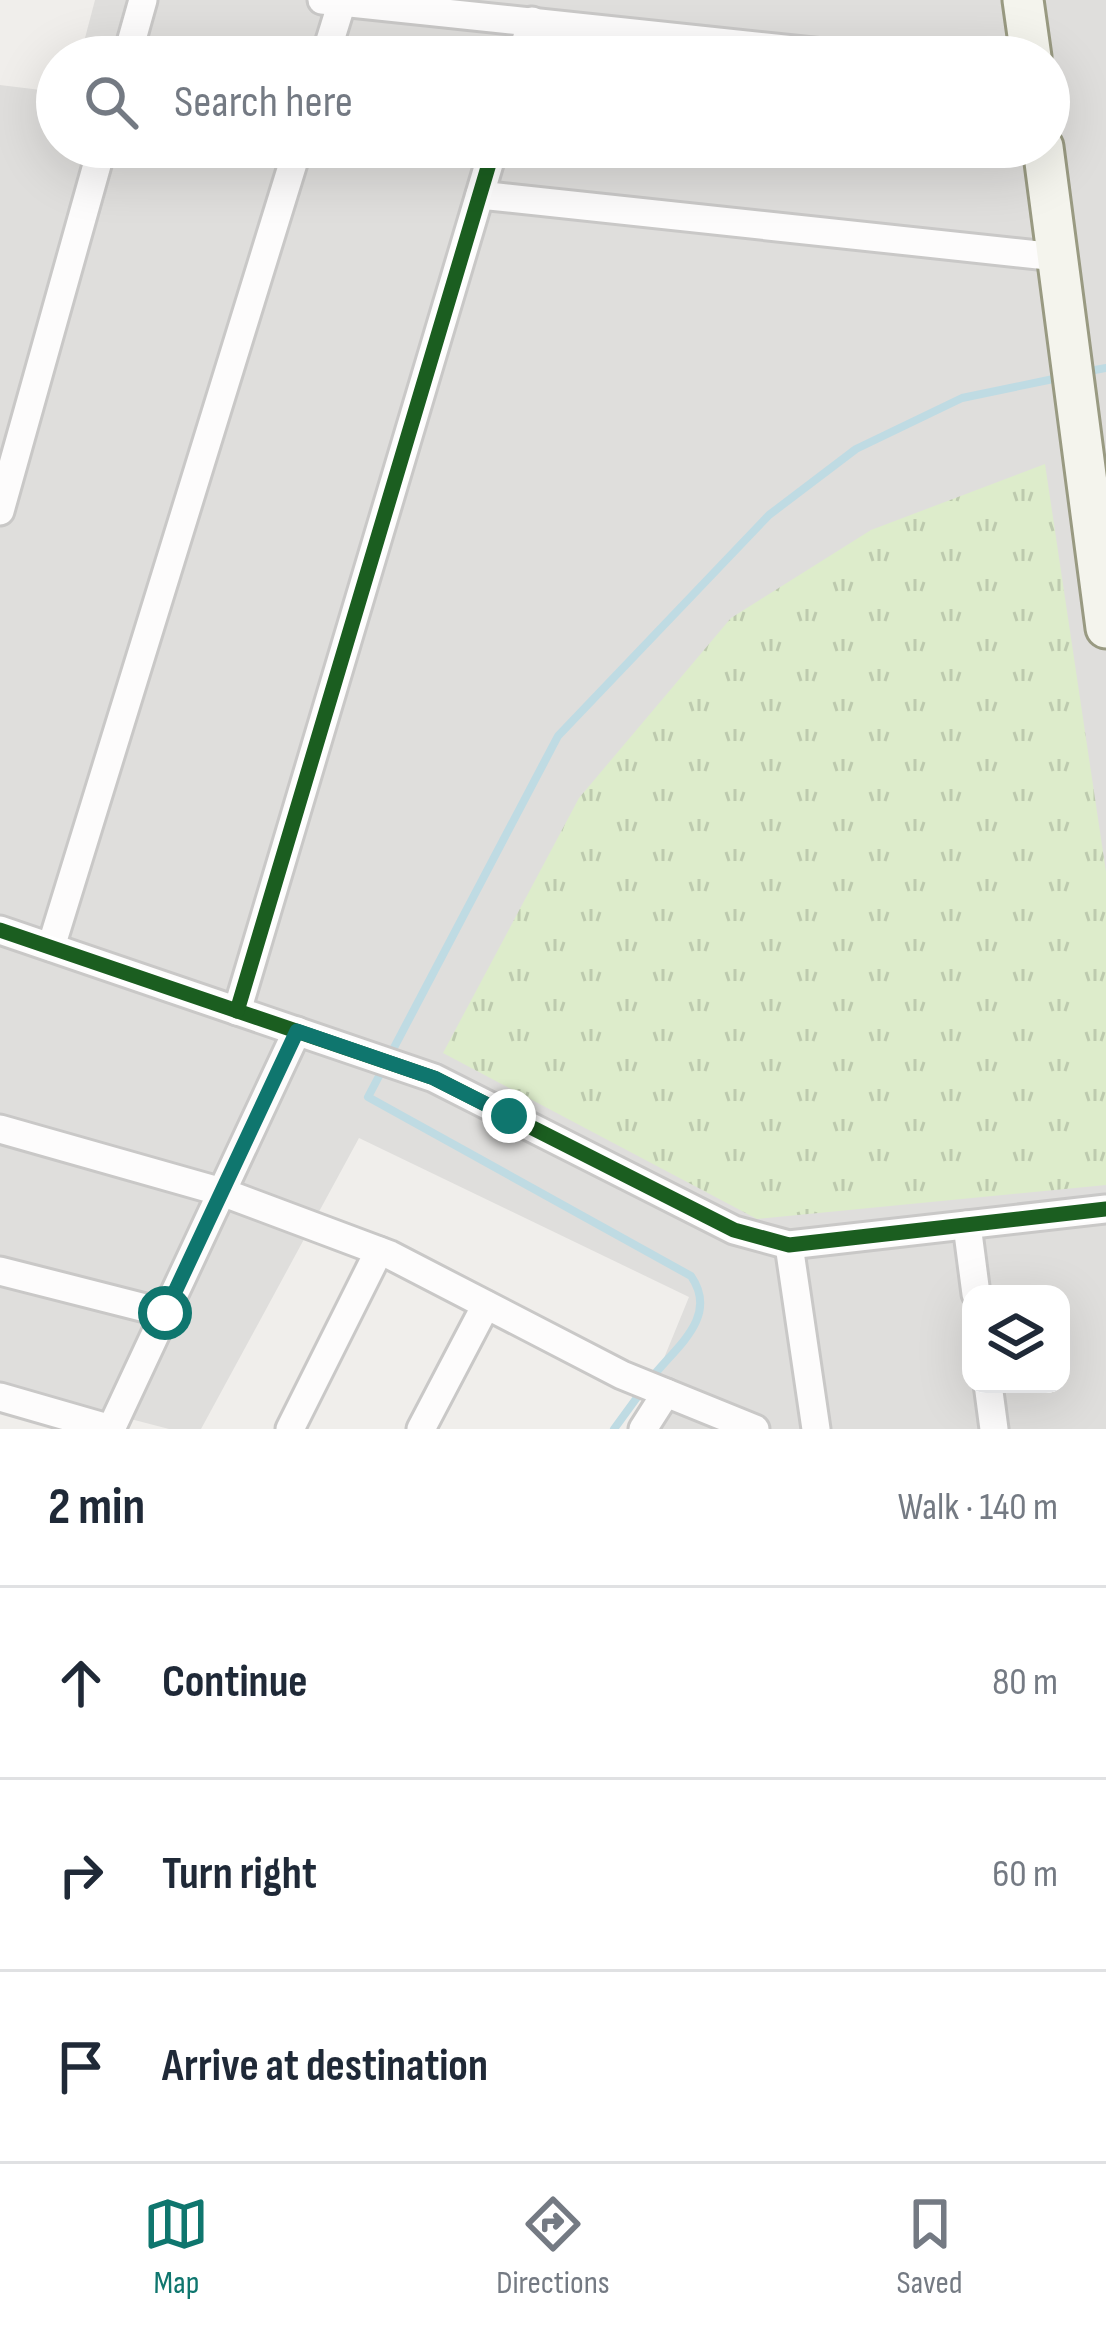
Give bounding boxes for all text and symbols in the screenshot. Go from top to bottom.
search box [36,36,1070,168]
icon: search [78,69,144,135]
text: Search here [174,75,353,130]
route end [482,1089,536,1143]
map controls [962,1285,1070,1393]
button: layers [962,1285,1070,1393]
route start [138,1286,192,1340]
text: 2 min [48,1477,145,1538]
text: Walk · 140 m [898,1484,1058,1531]
icon: ahead [48,1650,114,1716]
text: Continue [162,1655,308,1710]
text: 80 m [992,1659,1058,1706]
icon: right [48,1842,114,1908]
text: Turn right [162,1847,317,1902]
text: 60 m [992,1851,1058,1898]
icon: arrive [48,2034,114,2100]
text: Arrive at destination [162,2039,488,2094]
tab: Map [143,2191,209,2303]
tab: Directions [496,2191,610,2303]
tab: Saved [896,2191,963,2303]

